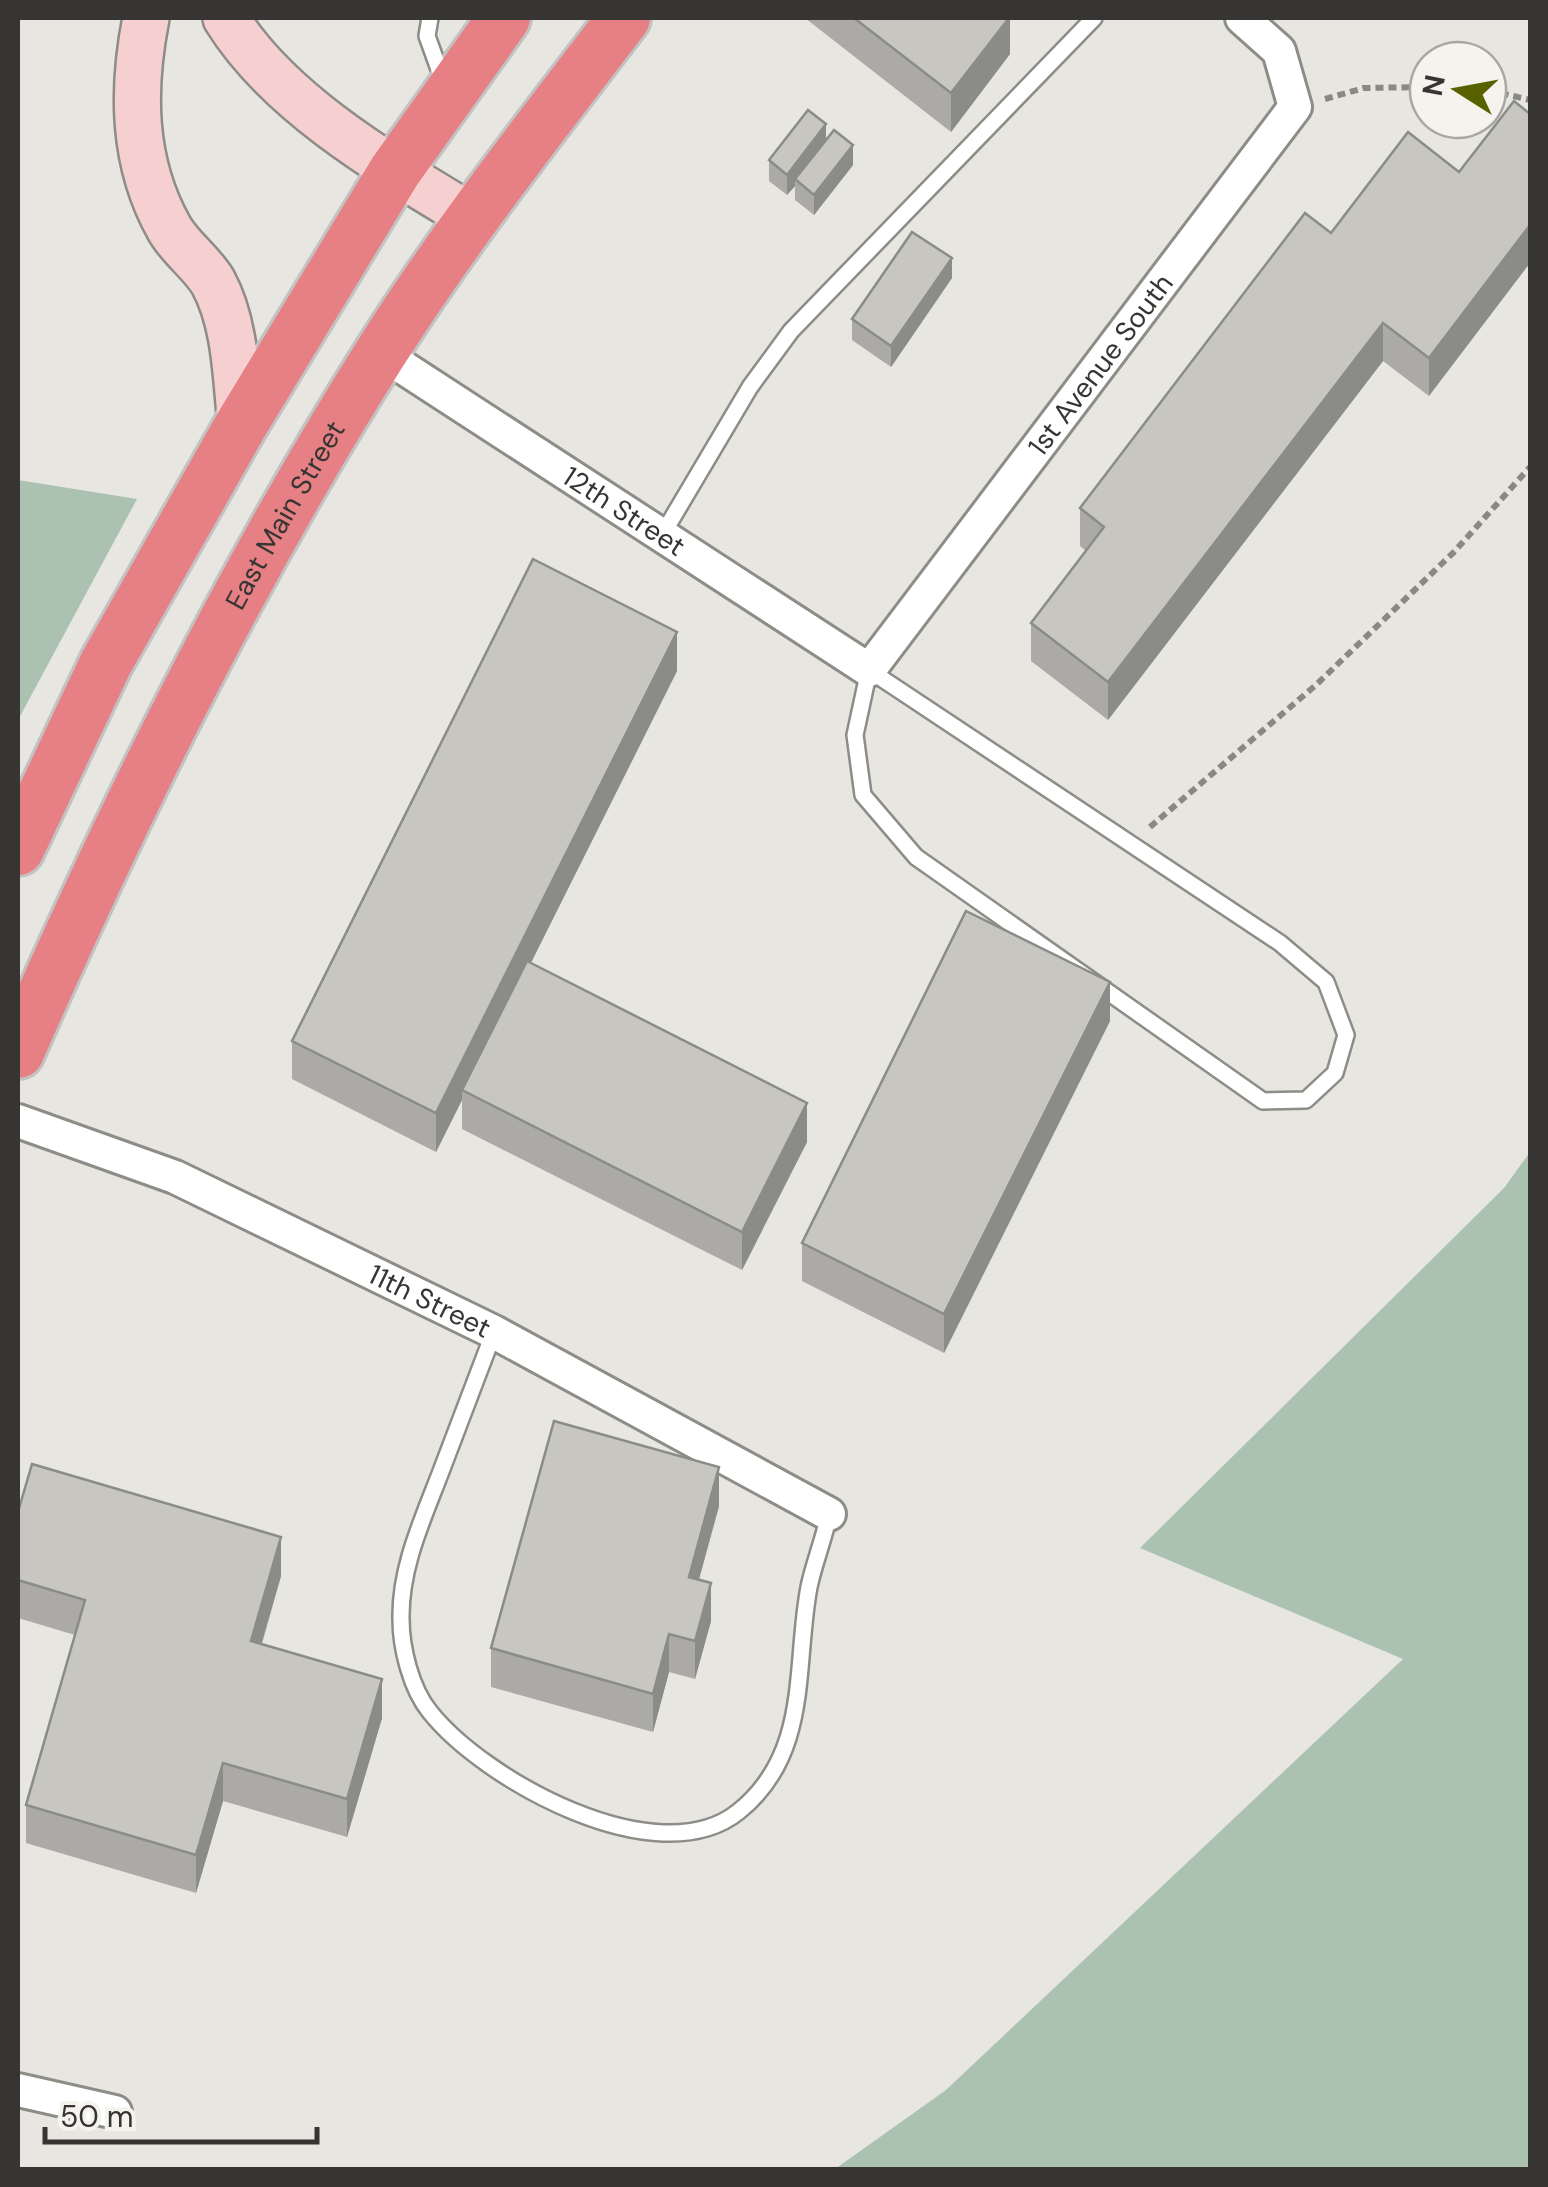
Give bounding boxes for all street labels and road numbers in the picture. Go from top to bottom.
street label: 1st Avenue South [1020,266,1181,463]
street label: East Main Street [217,414,354,616]
street label: 12th Street [556,458,692,565]
street label: 11th Street [362,1256,497,1347]

